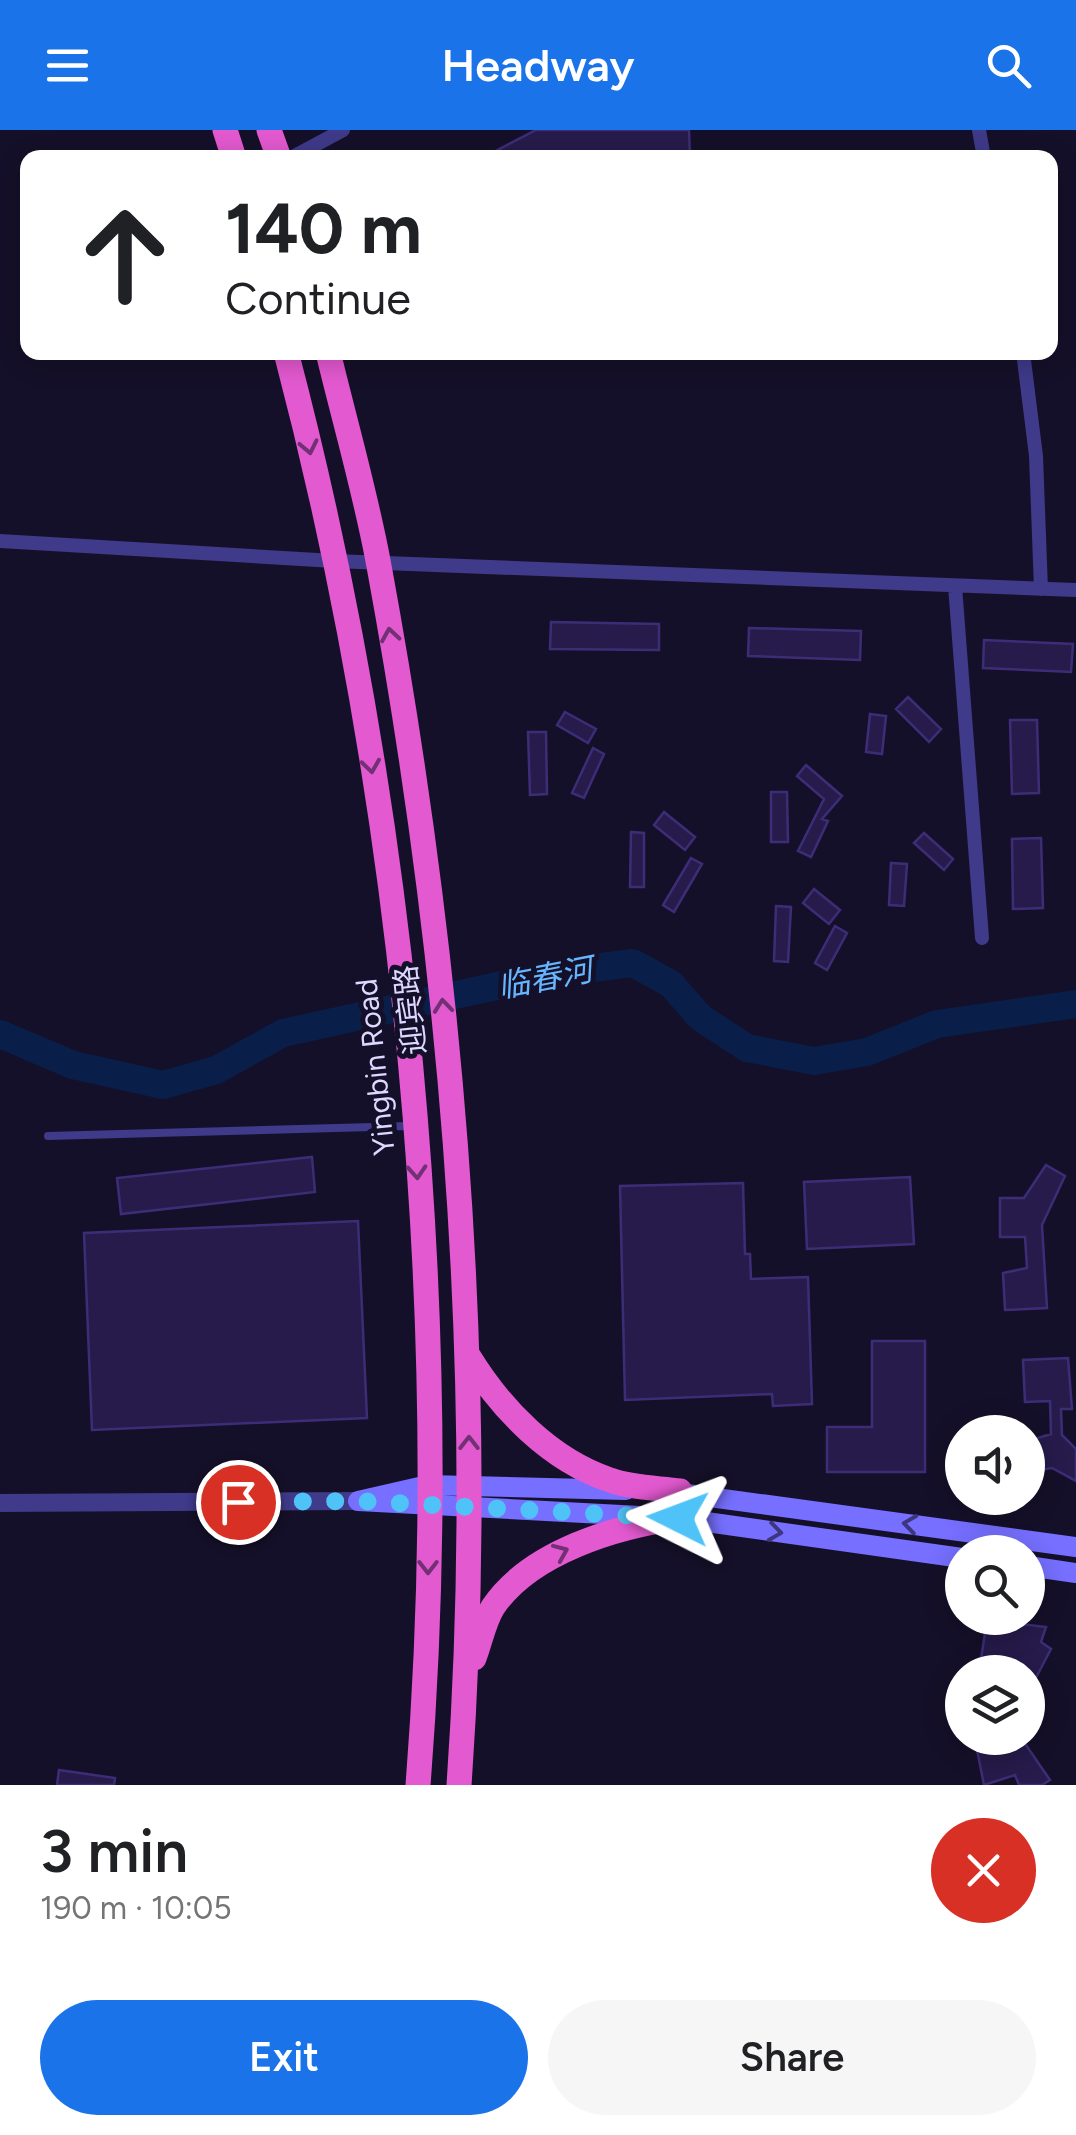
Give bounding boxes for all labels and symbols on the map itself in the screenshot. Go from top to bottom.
one-way arrow [298,438,319,455]
one-way arrow [380,627,401,643]
one-way arrow [360,759,381,775]
water label: 临春河 [494,949,602,1006]
street label: 迎宾路 [387,963,433,1057]
street label: Yingbin Road [347,977,403,1157]
one-way arrow [433,998,454,1014]
one-way arrow [406,1165,428,1181]
one-way arrow [458,1434,480,1450]
pin [196,1460,281,1545]
position arrow [626,1466,730,1570]
one-way arrow [902,1514,918,1535]
one-way arrow [767,1521,783,1542]
one-way arrow [551,1544,569,1564]
one-way arrow [417,1560,439,1576]

